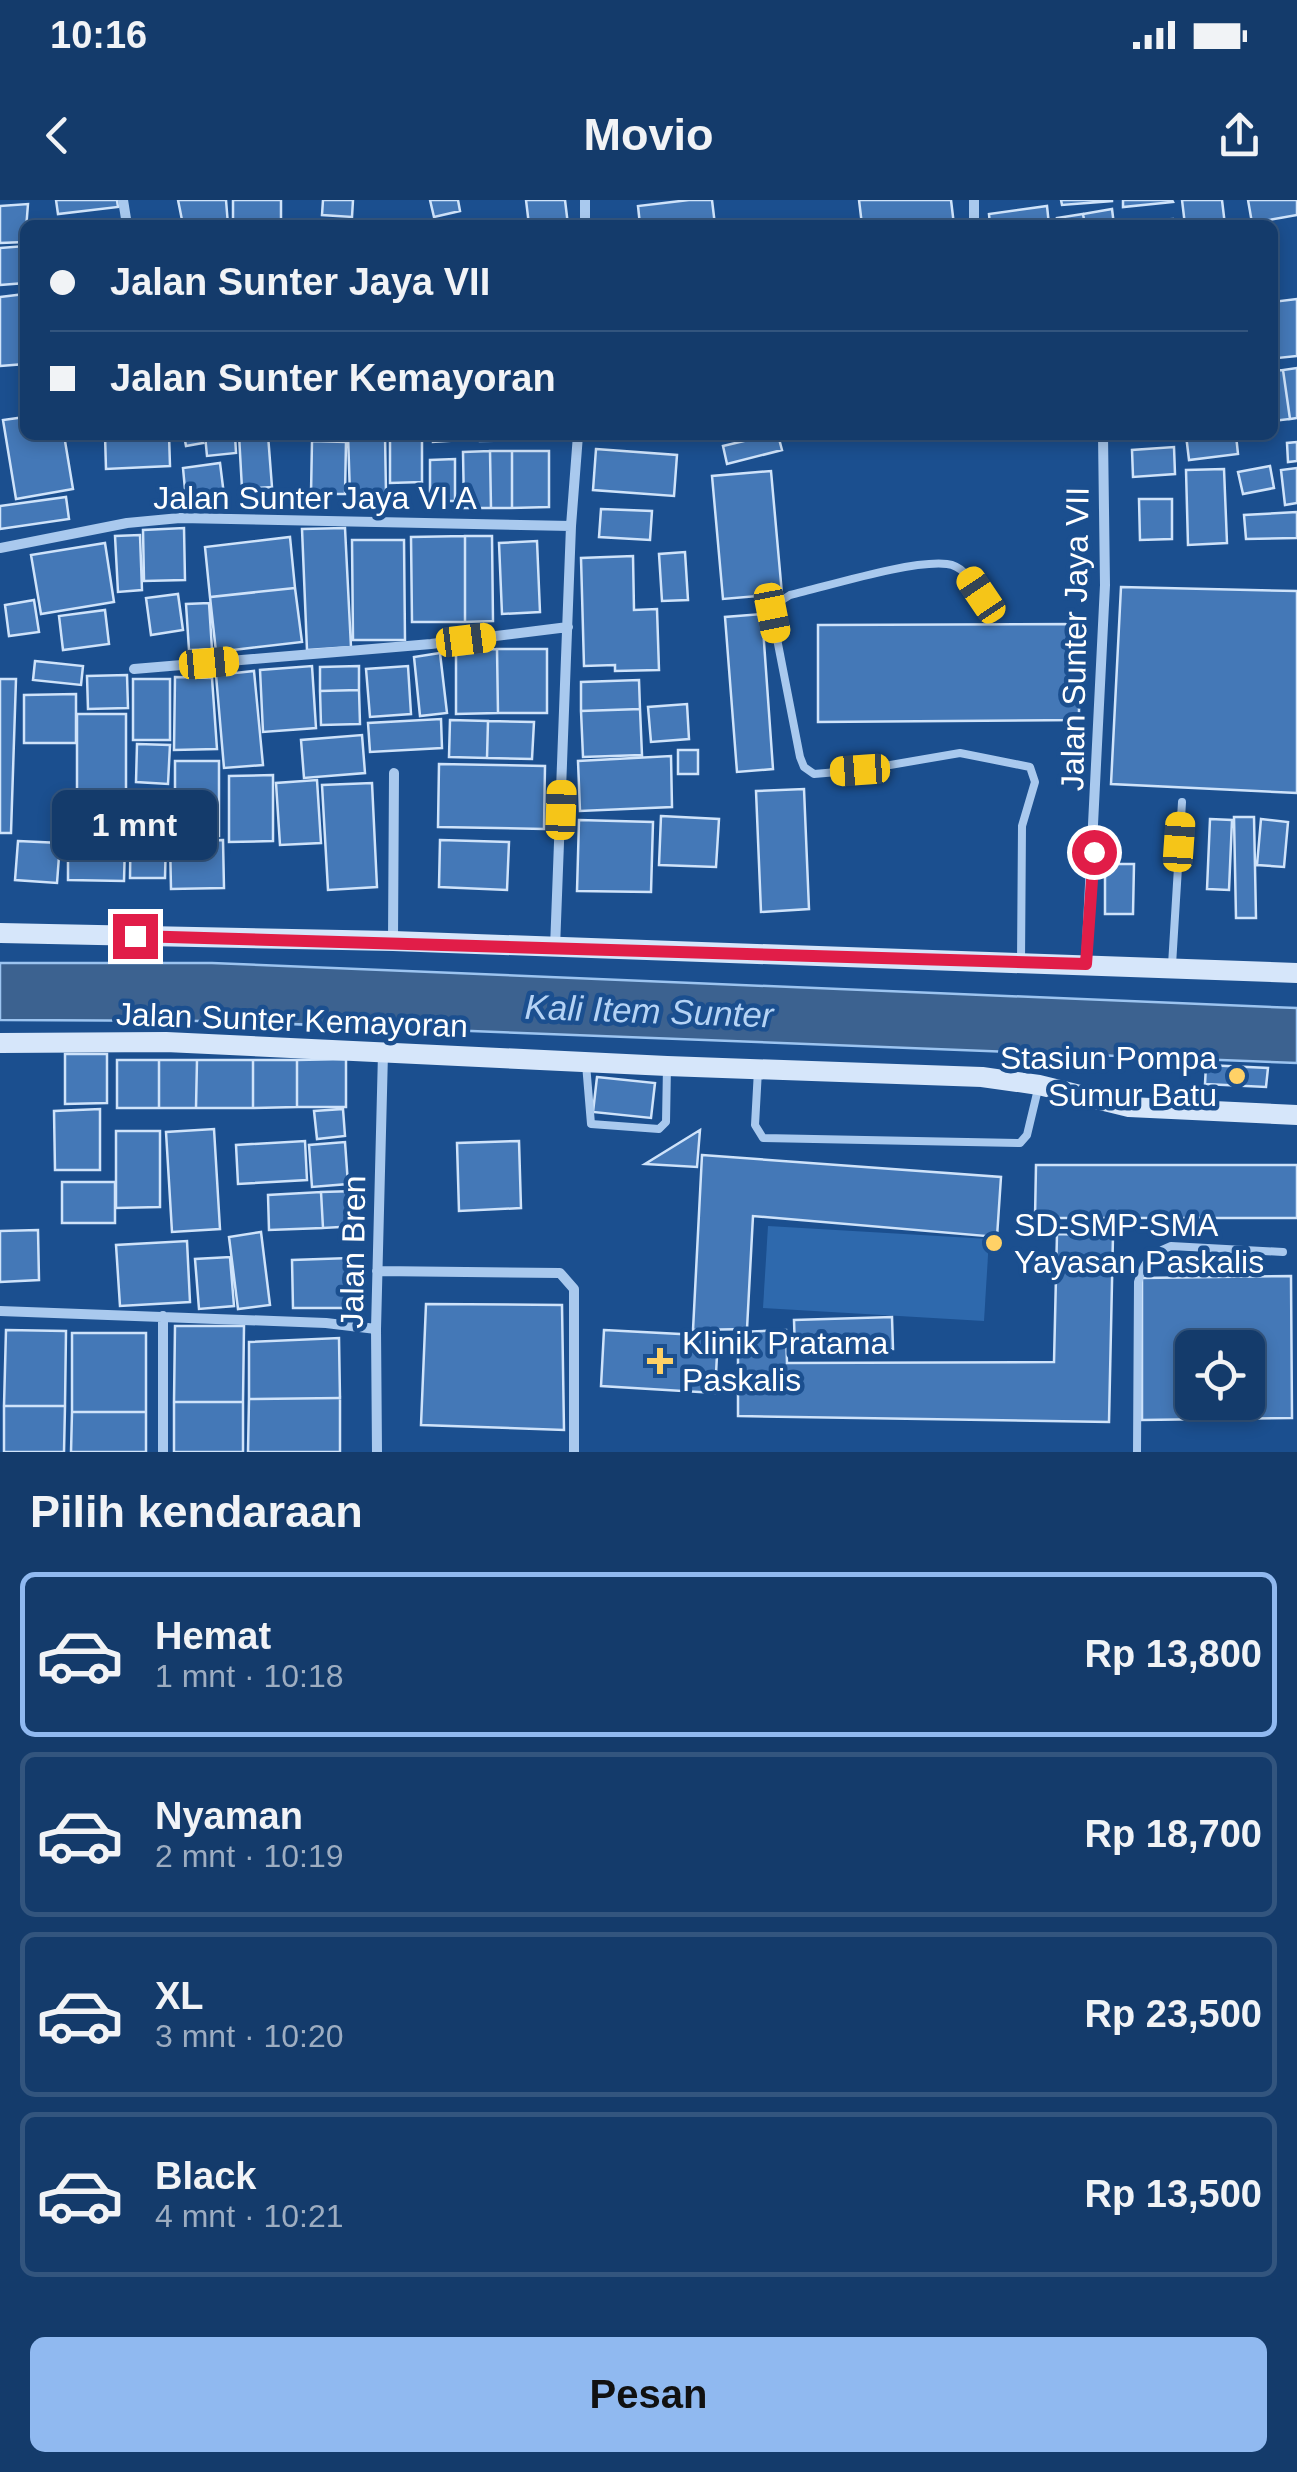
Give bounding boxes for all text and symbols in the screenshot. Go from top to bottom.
text: 10:16 [50,14,147,56]
icon: back [30,108,85,163]
icon: share [1212,108,1267,163]
text: Movio [584,109,714,160]
text: Jalan Sunter Jaya VII [110,261,490,303]
text: Jalan Sunter Kemayoran [110,357,556,399]
street label: Jalan Sunter Jaya VI A [153,480,478,516]
street label: Jalan Sunter Jaya VII [1054,487,1096,791]
car [952,562,1010,628]
car [752,581,792,645]
car [434,621,498,659]
car [178,645,240,681]
car [829,753,891,787]
car [545,779,577,841]
callout: 1 mnt [52,791,218,861]
text: 1 mnt [92,807,177,843]
car [1162,811,1196,873]
route start [1072,830,1117,875]
route end [113,914,158,959]
water label: Kali Item Sunter [524,987,775,1034]
street label: Jalan Sunter Kemayoran [115,996,469,1044]
place label: Stasiun Pompa Sumur Batu [1000,1040,1217,1113]
marker: Stasiun Pompa Sumur Batu [1226,1065,1248,1087]
street label: Jalan Bren [334,1175,372,1329]
place label: SD-SMP-SMA Yayasan Paskalis [1014,1207,1264,1280]
marker: SD-SMP-SMA Yayasan Paskalis [983,1232,1005,1254]
place label: Klinik Pratama Paskalis [682,1325,889,1398]
map controls [1175,1330,1265,1420]
button: locate [1175,1330,1265,1420]
marker: Klinik Pratama Paskalis [647,1348,673,1374]
text: Pilih kendaraan [30,1486,363,1537]
icon: car [35,1610,125,1700]
text: Hemat [155,1615,271,1657]
text: Rp 13,800 [1085,1633,1262,1675]
text: 1 mnt · 10:18 [155,1658,344,1694]
icon: car [35,1790,125,1880]
text: Nyaman [155,1795,303,1837]
text: Rp 18,700 [1085,1813,1262,1855]
text: 2 mnt · 10:19 [155,1838,344,1874]
icon: car [35,1970,125,2060]
text: XL [155,1975,204,2017]
text: Rp 23,500 [1085,1993,1262,2035]
text: 3 mnt · 10:20 [155,2018,344,2054]
icon: car [35,2150,125,2240]
text: Black [155,2155,256,2197]
text: Rp 13,500 [1085,2173,1262,2215]
text: 4 mnt · 10:21 [155,2198,344,2234]
button: Pesan [30,2337,1267,2452]

